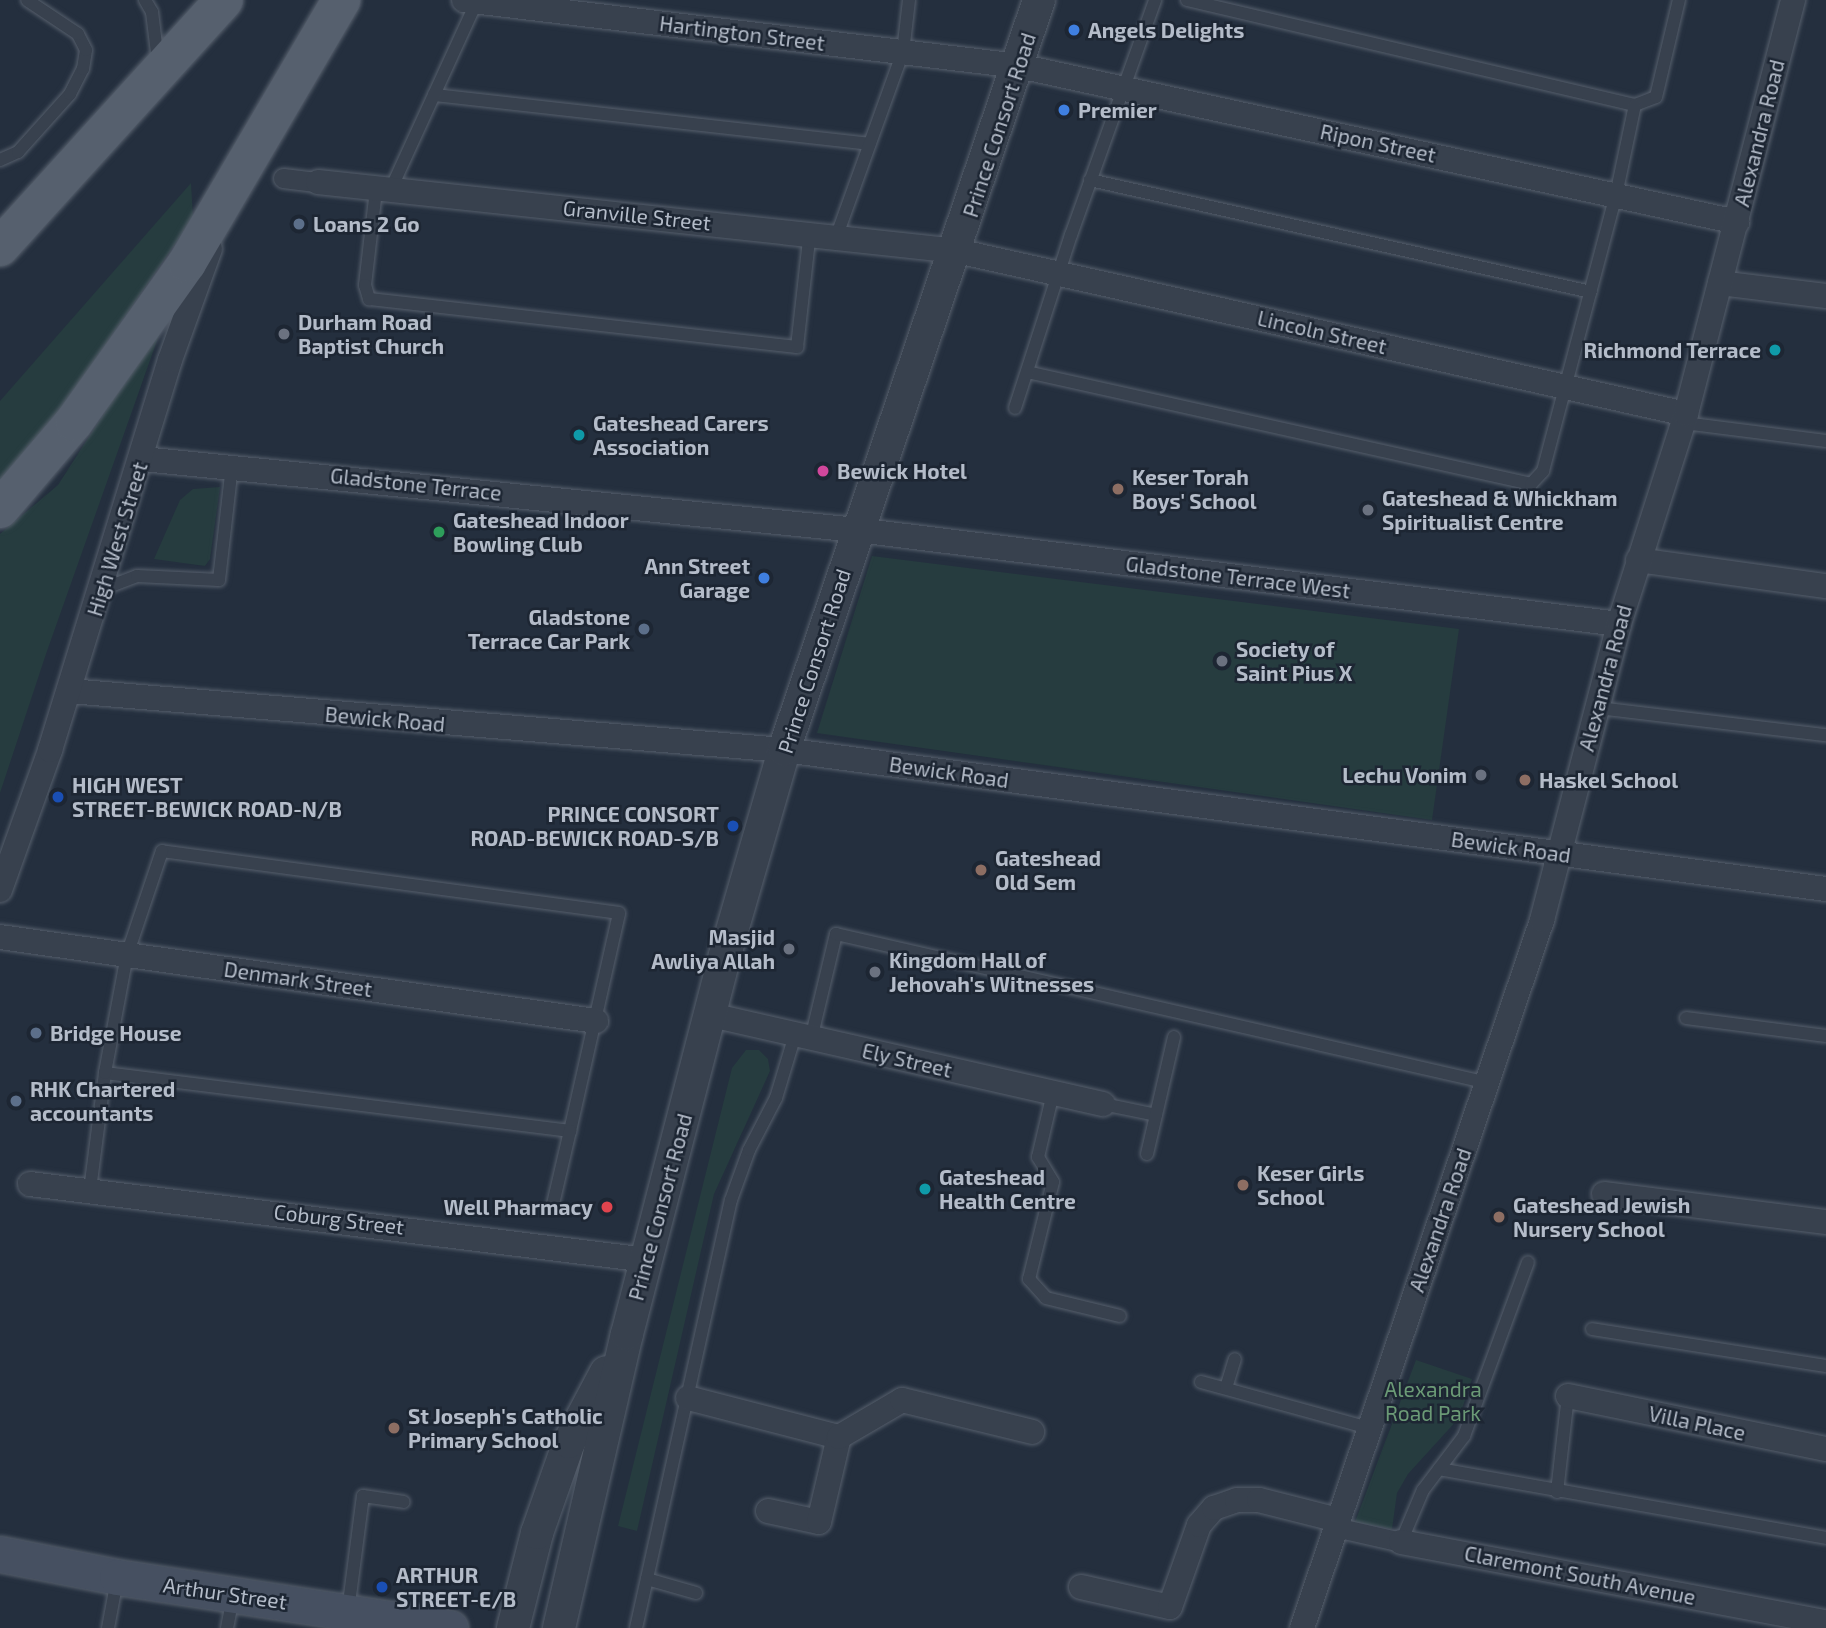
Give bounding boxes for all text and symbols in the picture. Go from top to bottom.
street label: Hartington Street [658,10,826,56]
place label: Angels Delights [1088,17,1244,43]
marker: Angels Delights [1066,22,1082,38]
street label: Prince Consort Road [957,30,1041,220]
street label: Alexandra Road [1729,57,1789,209]
place label: Premier [1078,97,1157,123]
marker: Premier [1056,102,1072,118]
street label: Ripon Street [1318,118,1438,168]
street label: Granville Street [562,195,712,235]
place label: Loans 2 Go [313,211,420,237]
marker: Loans 2 Go [291,216,307,232]
street label: Lincoln Street [1255,305,1389,359]
place label: Durham Road Baptist Church [298,309,444,359]
marker: Durham Road Baptist Church [276,326,292,342]
place label: Richmond Terrace [1583,337,1761,363]
marker: Richmond Terrace [1767,342,1783,358]
place label: Gateshead Carers Association [593,410,769,460]
marker: Gateshead Carers Association [571,427,587,443]
place label: Bewick Hotel [837,458,967,484]
street label: High West Street [82,459,152,619]
street label: Gladstone Terrace [329,462,503,506]
marker: Bewick Hotel [815,463,831,479]
place label: Keser Torah Boys' School [1132,464,1257,514]
marker: Keser Torah Boys' School [1110,481,1126,497]
place label: Gateshead & Whickham Spiritualist Centre [1382,485,1618,535]
marker: Gateshead & Whickham Spiritualist Centre [1360,502,1376,518]
place label: Gateshead Indoor Bowling Club [453,507,629,557]
marker: Gateshead Indoor Bowling Club [431,524,447,540]
street label: Gladstone Terrace West [1124,551,1352,603]
place label: Ann Street Garage [645,553,750,603]
street label: Prince Consort Road [772,566,856,756]
marker: Ann Street Garage [756,570,772,586]
street label: Alexandra Road [1573,602,1637,754]
place label: Gladstone Terrace Car Park [467,604,630,654]
marker: Gladstone Terrace Car Park [636,621,652,637]
place label: Society of Saint Pius X [1236,636,1352,686]
marker: Society of Saint Pius X [1214,653,1230,669]
street label: Bewick Road [324,701,446,737]
street label: Bewick Road [887,751,1011,793]
place label: Lechu Vonim [1342,762,1467,788]
marker: Lechu Vonim [1473,767,1489,783]
place label: Haskel School [1539,767,1679,793]
place label: HIGH WEST STREET-BEWICK ROAD-N/B [72,772,342,822]
marker: Haskel School [1517,772,1533,788]
marker: HIGH WEST STREET-BEWICK ROAD-N/B [50,789,66,805]
place label: PRINCE CONSORT ROAD-BEWICK ROAD-S/B [470,801,719,851]
marker: PRINCE CONSORT ROAD-BEWICK ROAD-S/B [725,818,741,834]
street label: Bewick Road [1449,826,1573,868]
place label: Gateshead Old Sem [995,845,1101,895]
marker: Gateshead Old Sem [973,862,989,878]
place label: Masjid Awliya Allah [651,924,775,974]
marker: Masjid Awliya Allah [781,941,797,957]
place label: Kingdom Hall of Jehovah's Witnesses [889,947,1094,997]
street label: Denmark Street [222,956,374,1002]
marker: Kingdom Hall of Jehovah's Witnesses [867,964,883,980]
place label: Bridge House [50,1020,182,1046]
marker: Bridge House [28,1025,44,1041]
street label: Ely Street [859,1037,955,1083]
place label: RHK Chartered accountants [30,1076,175,1126]
marker: RHK Chartered accountants [8,1093,24,1109]
street label: Prince Consort Road [623,1111,697,1303]
street label: Alexandra Road [1404,1145,1476,1295]
place label: Keser Girls School [1257,1160,1365,1210]
place label: Gateshead Health Centre [939,1164,1076,1214]
marker: Keser Girls School [1235,1177,1251,1193]
marker: Gateshead Health Centre [917,1181,933,1197]
place label: Gateshead Jewish Nursery School [1513,1192,1691,1242]
place label: Well Pharmacy [443,1194,593,1220]
street label: Coburg Street [272,1199,406,1239]
marker: Well Pharmacy [599,1199,615,1215]
marker: Gateshead Jewish Nursery School [1491,1209,1507,1225]
park label: Alexandra Road Park [1384,1376,1482,1426]
street label: Villa Place [1646,1400,1748,1446]
place label: St Joseph's Catholic Primary School [408,1403,603,1453]
marker: St Joseph's Catholic Primary School [386,1420,402,1436]
street label: Claremont South Avenue [1462,1540,1698,1610]
place label: ARTHUR STREET-E/B [396,1562,516,1612]
street label: Arthur Street [161,1572,289,1614]
marker: ARTHUR STREET-E/B [374,1579,390,1595]

